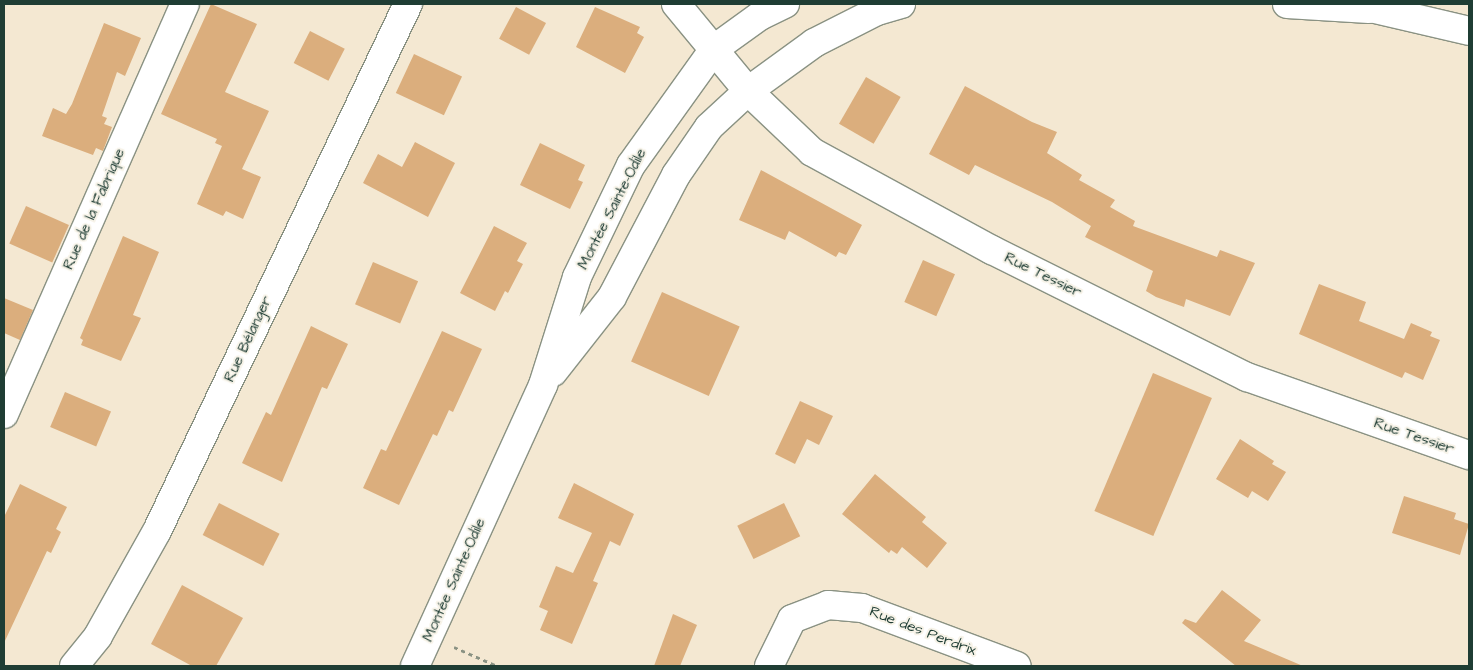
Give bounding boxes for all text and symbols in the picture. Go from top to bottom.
street label: Rue de la Fabrique [59,146,129,272]
street label: Montée Sainte-Odile [574,146,650,272]
street label: Rue Tessier [1001,249,1085,301]
street label: Rue Bélanger [220,293,276,385]
street label: Rue Tessier [1372,414,1456,458]
street label: Montée Sainte-Odile [419,516,489,644]
street label: Rue des Perdrix [867,602,979,660]

